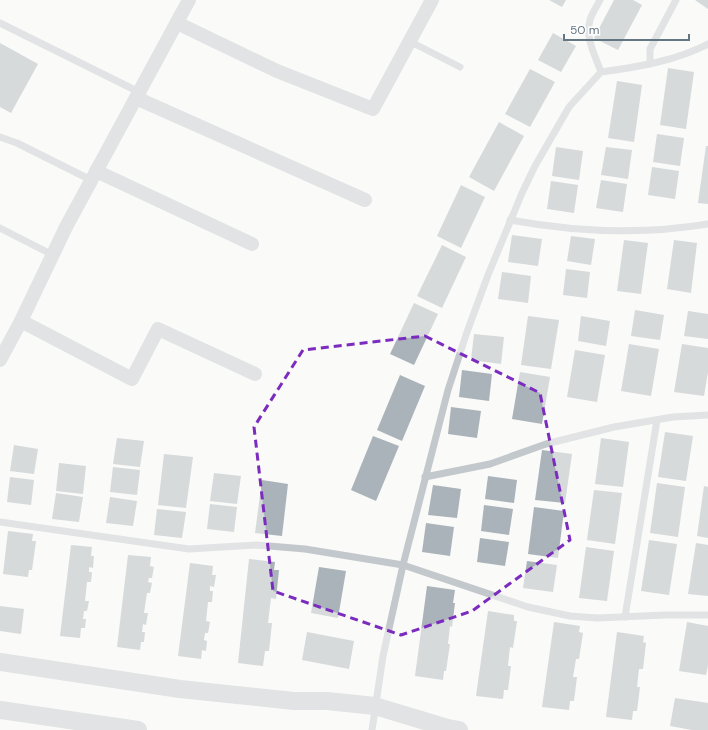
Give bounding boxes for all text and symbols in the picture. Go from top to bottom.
scale bar [564,16,689,42]
text: 50 m [570,22,599,38]

